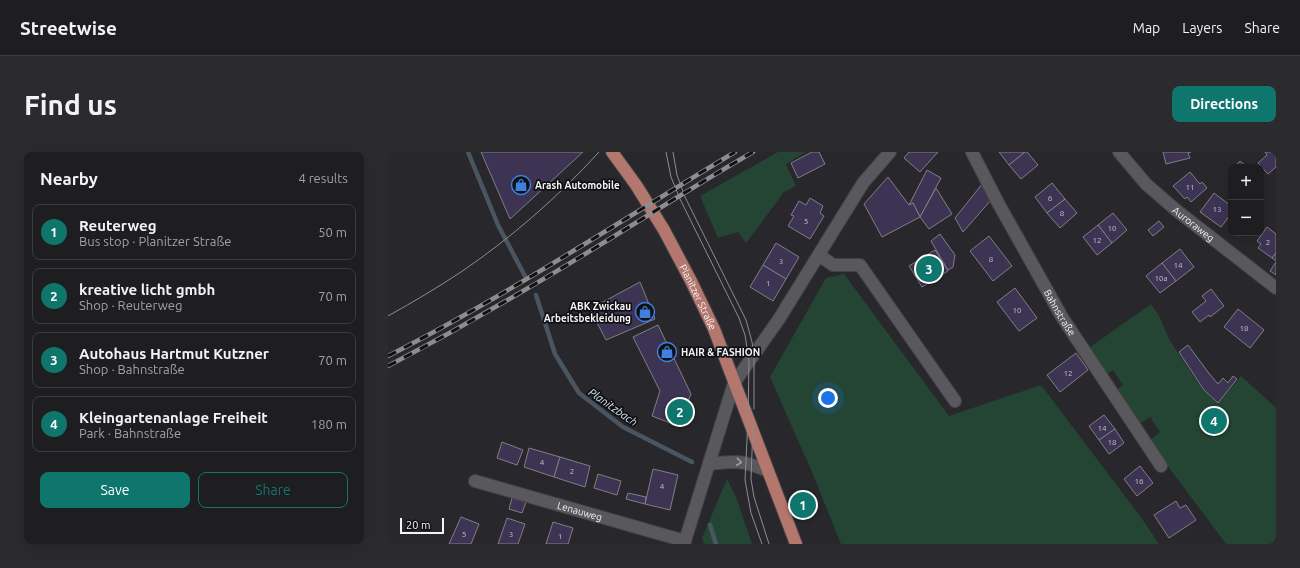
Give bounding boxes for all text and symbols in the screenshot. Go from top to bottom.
text: Streetwise [20,17,117,39]
text: Map [1133,20,1160,36]
text: Layers [1182,20,1222,36]
text: Share [1244,20,1280,36]
button: Directions [1172,86,1276,122]
text: Find us [24,89,117,120]
map controls [1228,164,1264,236]
button: + [1228,164,1264,200]
text: Nearby [40,169,98,188]
text: 4 results [298,171,348,185]
shop icon: Arash Automobile [510,174,532,196]
place label: Arash Automobile [535,180,620,191]
house number: 11 [1185,183,1195,192]
house number: 6 [1048,194,1053,203]
button: − [1228,200,1264,236]
street label: Auroraweg [1171,204,1217,243]
house number: 13 [1212,205,1222,214]
house number: 8 [1060,209,1065,218]
text: Reuterweg [79,217,157,234]
house number: 5 [804,217,808,226]
house number: 10 [1107,224,1117,233]
text: 1 [50,225,58,239]
text: 50 m [318,225,347,239]
text: Bus stop · Planitzer Straße [79,234,231,248]
house number: 12 [1092,236,1102,245]
house number: 2 [1266,238,1270,247]
pin: 3 [916,254,942,284]
house number: 8 [989,255,994,264]
house number: 3 [779,257,783,266]
house number: 14 [1173,261,1183,270]
street label: Planitzer Straße [678,262,719,331]
house number: 10a [1154,274,1168,283]
house number: 1 [766,279,770,288]
text: kreative licht gmbh [79,281,215,298]
street label: Bahnstraße [1042,287,1078,337]
text: 2 [50,289,58,303]
text: 70 m [318,289,347,303]
text: Shop · Reuterweg [79,298,182,312]
place label: ABK Zwickau Arbeitsbekleidung [544,301,631,324]
shop icon: ABK Zwickau Arbeitsbekleidung [634,301,656,323]
house number: 10 [1012,306,1022,315]
house number: 18 [1239,324,1249,333]
shop icon: HAIR & FASHION [656,341,678,363]
text: Autohaus Hartmut Kutzner [79,345,269,362]
place label: HAIR & FASHION [681,347,760,358]
text: 3 [50,353,58,367]
text: 70 m [318,353,347,367]
text: Shop · Bahnstraße [79,362,185,376]
house number: 12 [1063,369,1073,378]
water label: Planitzbach [586,386,640,428]
your location [818,388,838,408]
pin: 2 [667,397,693,427]
pin: 4 [1201,406,1227,436]
text: Kleingartenanlage Freiheit [79,409,268,426]
text: 4 [50,417,58,431]
text: 180 m [311,417,347,431]
house number: 14 [1097,424,1107,433]
text: Park · Bahnstraße [79,426,181,440]
house number: 18 [1107,438,1117,447]
one-way arrow [736,457,742,466]
house number: 4 [540,458,545,467]
house number: 2 [570,467,574,476]
button: Save [40,472,190,508]
button: Share [198,472,348,508]
house number: 16 [1134,477,1144,486]
house number: 4 [660,482,665,491]
pin: 1 [790,490,816,520]
street label: Lenauweg [556,499,604,523]
scale bar [400,516,444,535]
text: 20 m [406,519,430,531]
house number: 5 [462,530,466,539]
house number: 3 [509,530,513,539]
house number: 1 [558,532,562,541]

